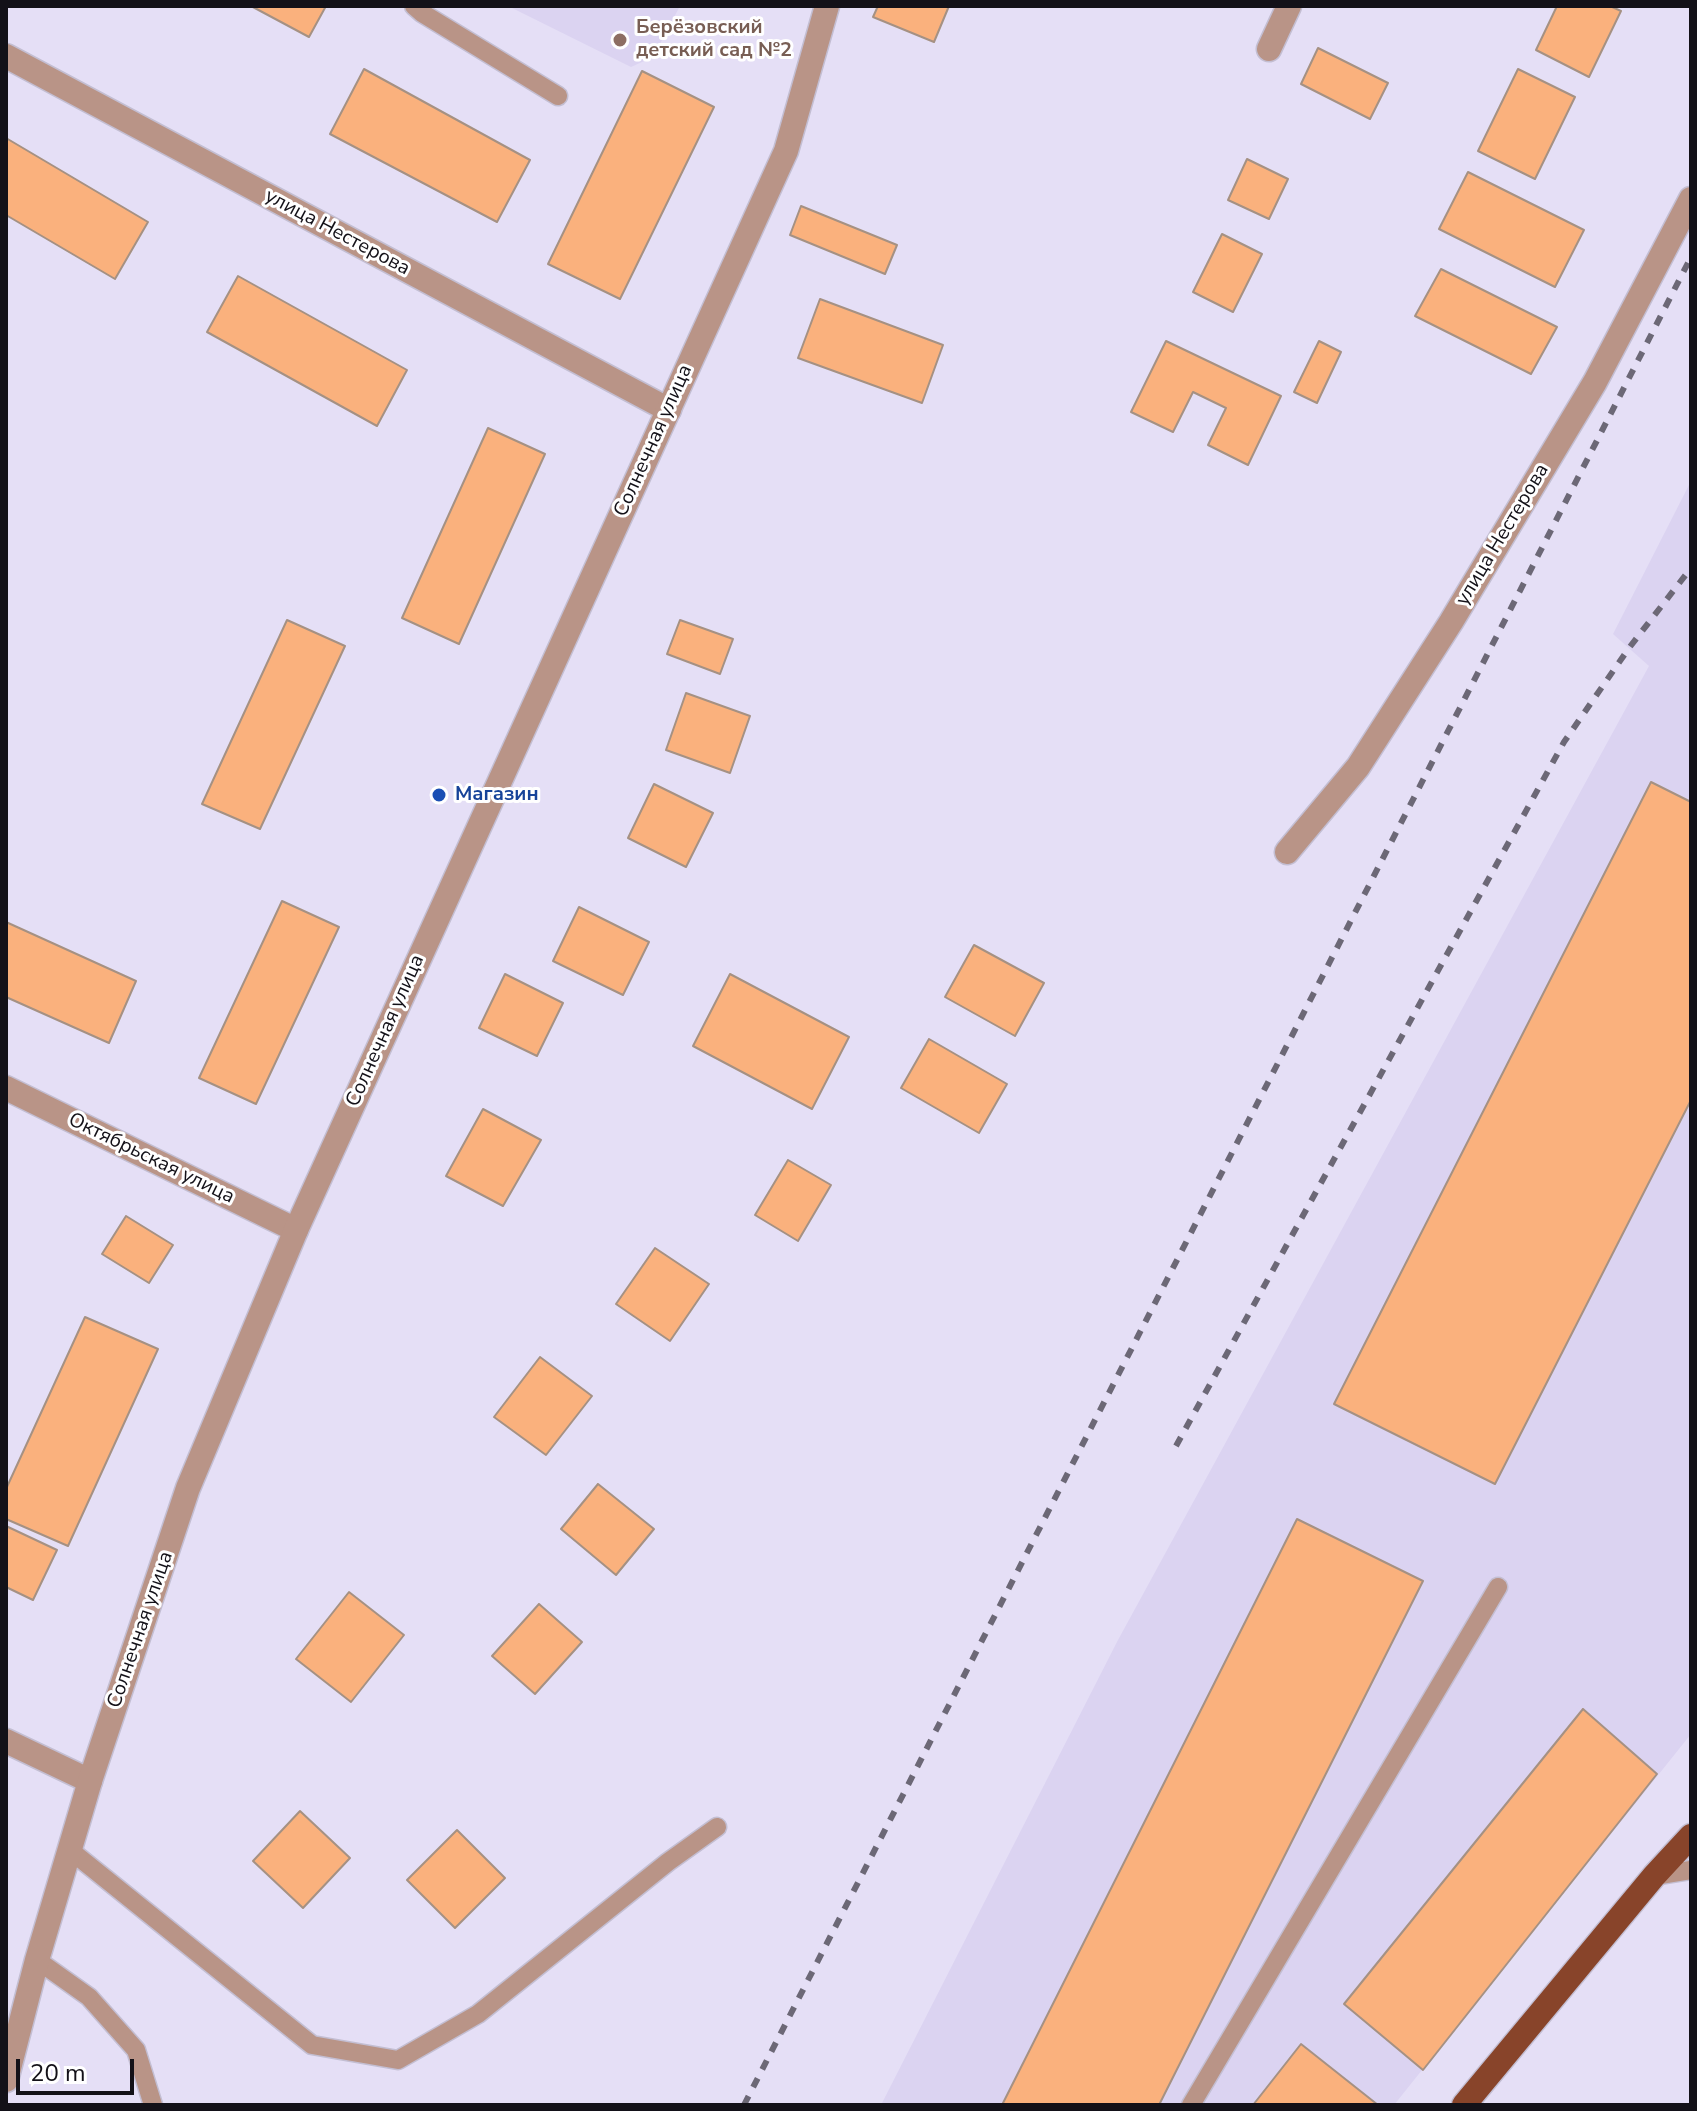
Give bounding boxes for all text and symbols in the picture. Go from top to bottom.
place label: Берёзовский детский сад №2 [636,16,792,63]
marker: Берёзовский детский сад №2 [611,31,629,49]
street label: улица Нестерова [260,185,414,281]
street label: Солнечная улица [610,361,698,521]
street label: улица Нестерова [1451,460,1555,610]
place label: Магазин [455,783,539,807]
marker: Магазин [430,786,448,804]
street label: Солнечная улица [342,951,430,1111]
street label: Октябрьская улица [64,1108,238,1210]
street label: Солнечная улица [103,1549,179,1711]
scale bar [20,2043,138,2093]
text: 20 m [30,2057,86,2089]

